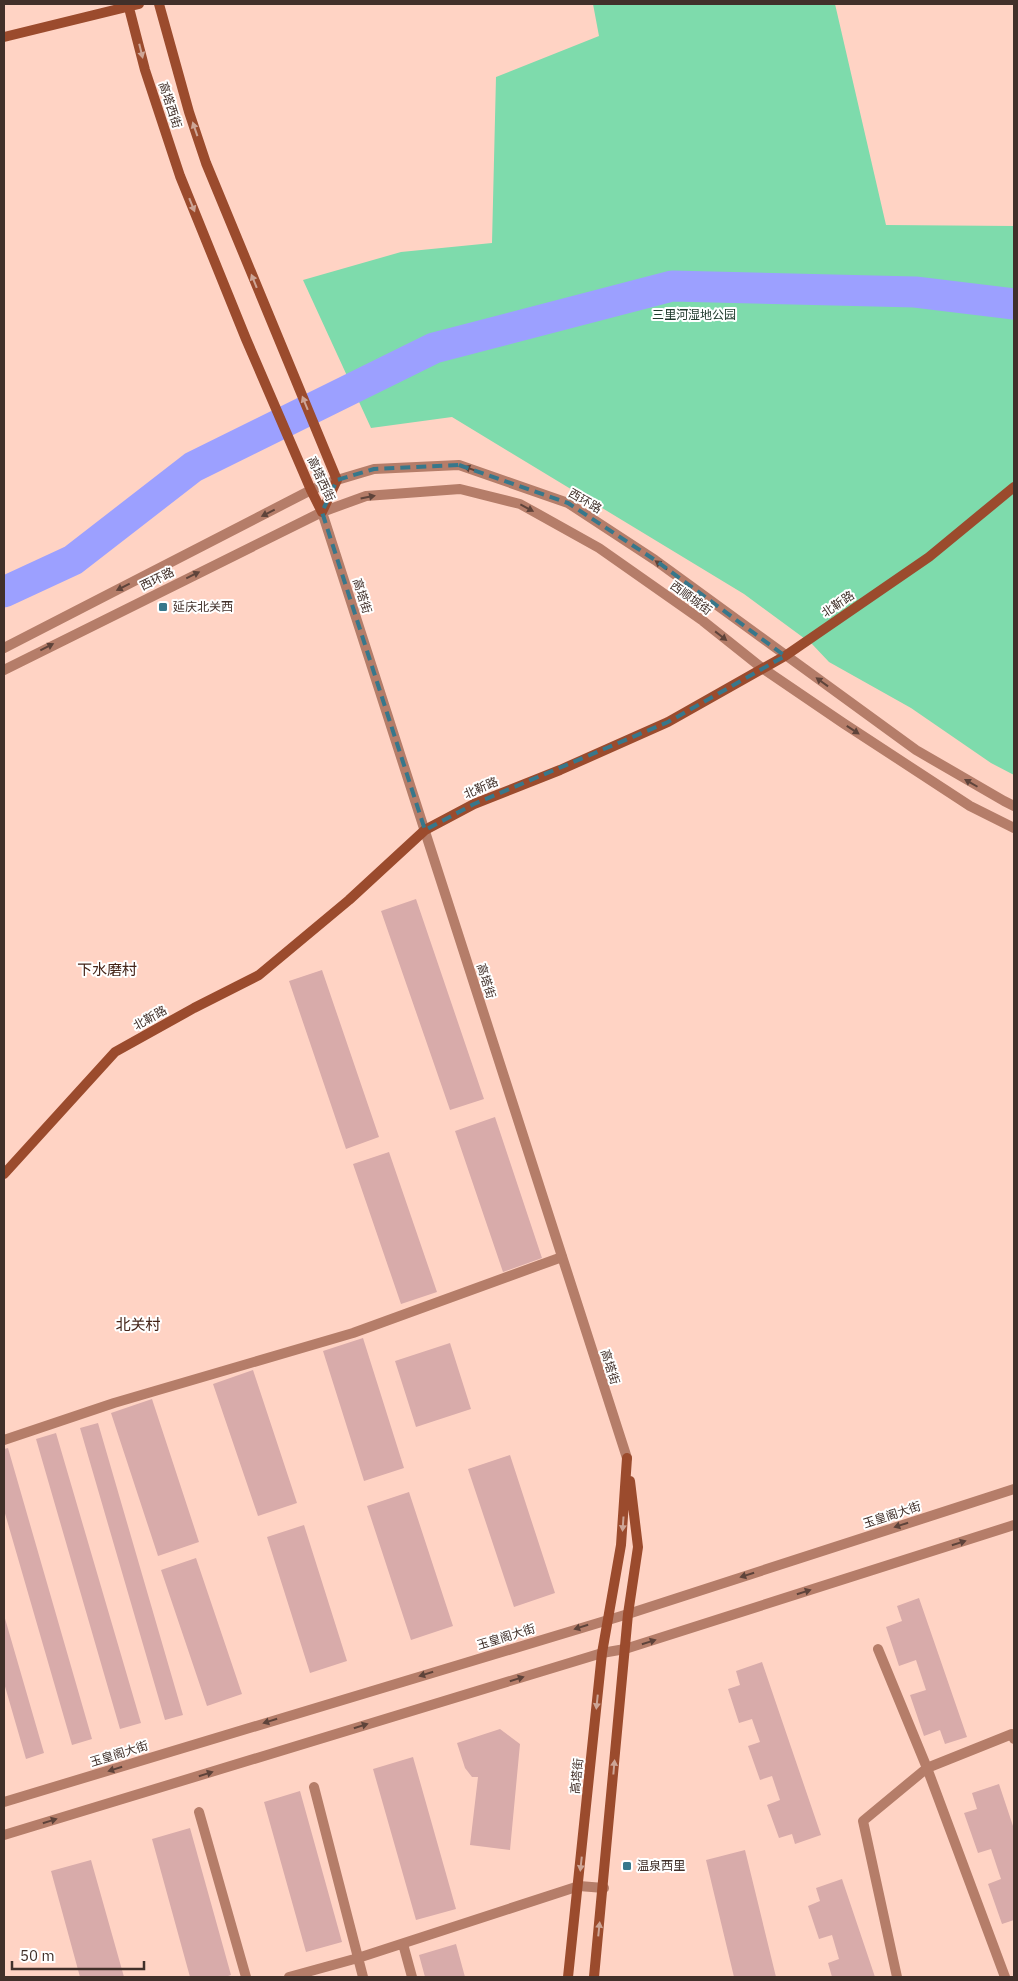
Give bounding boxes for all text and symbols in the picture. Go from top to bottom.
one-way arrow [137,43,145,58]
street label: 高塔西街 [156,80,185,130]
one-way arrow [191,122,198,137]
one-way arrow [188,198,196,213]
one-way arrow [250,273,258,288]
park label: 三里河湿地公园 [652,307,736,322]
one-way arrow [300,396,308,410]
street label: 高塔西街 [305,454,338,504]
one-way arrow [463,465,478,472]
street label: 西环路 [566,485,605,516]
one-way arrow [361,493,376,501]
one-way arrow [520,504,534,512]
one-way arrow [260,509,275,517]
one-way arrow [654,560,668,570]
street label: 西环路 [137,564,176,593]
one-way arrow [186,571,200,579]
street label: 高塔街 [350,576,375,615]
street label: 西顺城街 [667,577,715,618]
one-way arrow [116,583,130,591]
street label: 北靳路 [819,587,857,620]
place label: 延庆北关西 [173,599,233,614]
marker: 延庆北关西 [157,601,169,613]
one-way arrow [714,630,727,641]
one-way arrow [40,643,54,651]
one-way arrow [815,677,829,687]
one-way arrow [847,725,860,735]
street label: 北靳路 [461,774,500,801]
one-way arrow [965,778,978,787]
district label: 下水磨村 [77,960,137,979]
street label: 高塔街 [474,961,499,1000]
street label: 北靳路 [130,1002,169,1033]
district label: 北关村 [115,1315,161,1334]
street label: 高塔街 [598,1347,623,1386]
street label: 玉皇阁大街 [861,1498,923,1531]
one-way arrow [618,1516,626,1532]
one-way arrow [894,1522,909,1530]
one-way arrow [951,1538,966,1546]
one-way arrow [739,1572,754,1580]
one-way arrow [797,1588,812,1596]
street label: 玉皇阁大街 [475,1621,537,1652]
one-way arrow [574,1623,589,1631]
one-way arrow [642,1637,657,1645]
one-way arrow [418,1671,433,1679]
one-way arrow [509,1675,524,1683]
one-way arrow [593,1694,601,1710]
one-way arrow [263,1718,278,1726]
one-way arrow [354,1722,369,1730]
street label: 玉皇阁大街 [88,1738,150,1769]
street label: 高塔街 [567,1757,586,1795]
one-way arrow [611,1759,619,1775]
one-way arrow [107,1765,122,1773]
one-way arrow [198,1769,213,1777]
one-way arrow [43,1817,58,1824]
one-way arrow [577,1856,585,1872]
place label: 温泉西里 [637,1858,685,1873]
marker: 温泉西里 [621,1860,633,1872]
one-way arrow [595,1920,603,1936]
scale bar [12,1938,145,1970]
text: 50 m [20,1946,55,1965]

